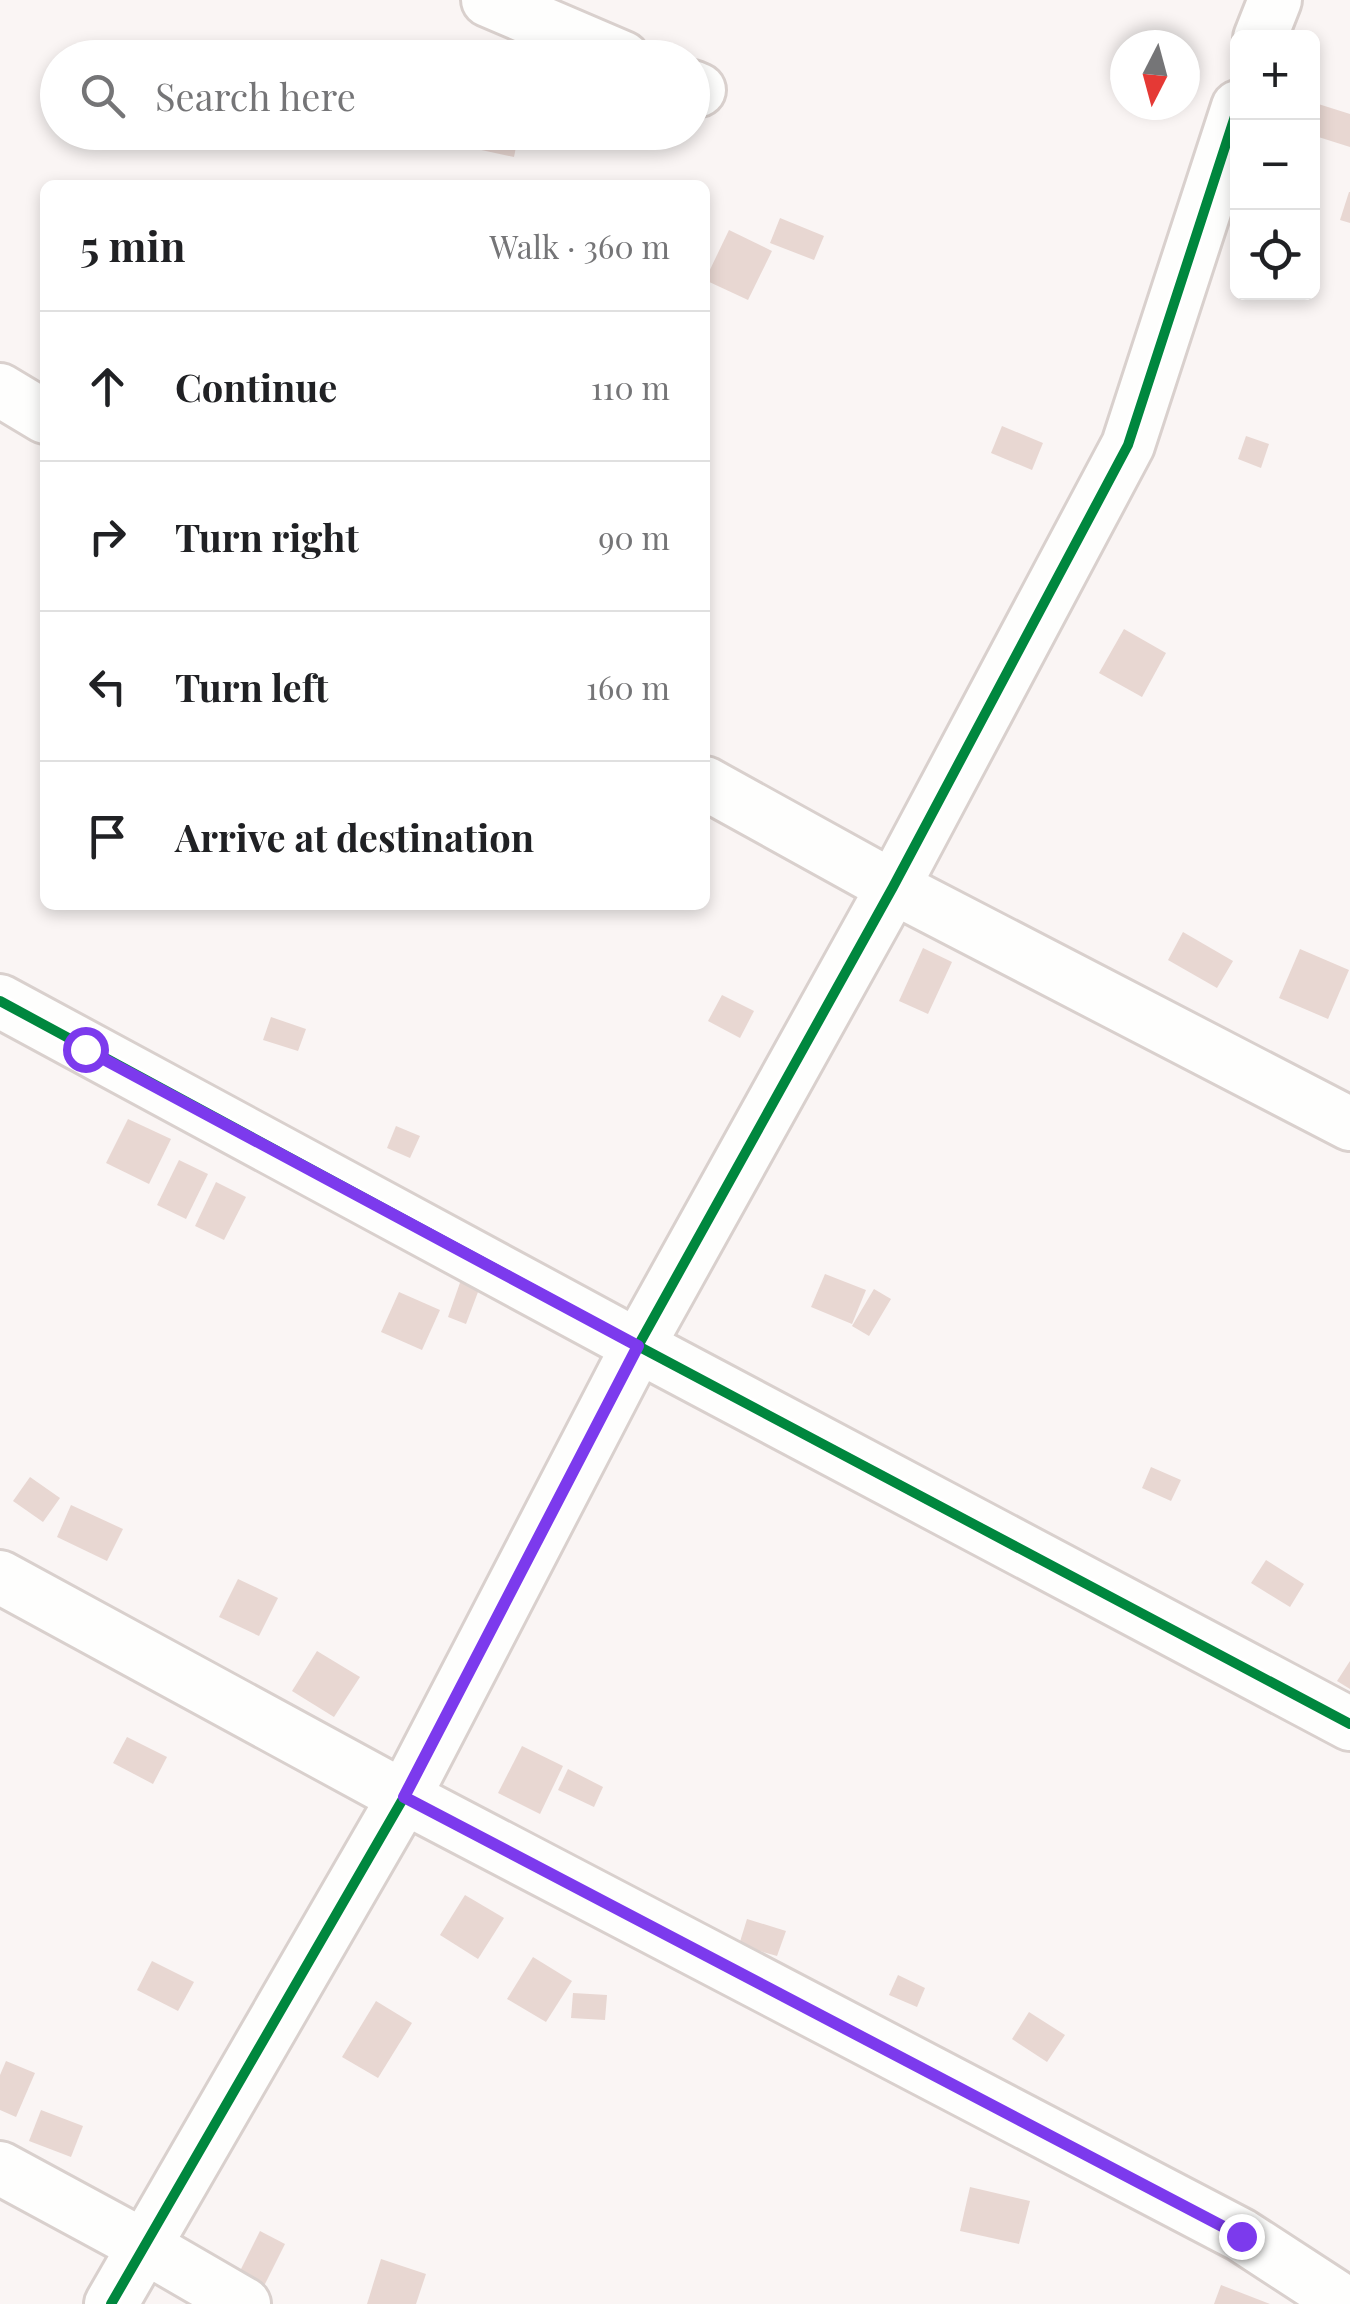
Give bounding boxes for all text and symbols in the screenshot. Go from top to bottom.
north arrow [1110,30,1200,120]
map controls [1230,30,1320,300]
button: + [1230,30,1320,120]
search box [40,40,710,150]
icon: search [75,68,130,123]
text: Search here [155,70,356,121]
button: − [1230,120,1320,210]
button: locate [1230,210,1320,300]
text: 5 min [80,217,185,273]
text: Walk · 360 m [489,224,670,267]
icon: ahead [80,359,135,414]
text: Continue [175,361,337,412]
text: 110 m [591,365,670,408]
icon: right [80,509,135,564]
text: Turn right [175,511,359,562]
text: 90 m [598,515,670,558]
icon: left [80,659,135,714]
text: Turn left [175,661,328,712]
text: 160 m [586,665,670,708]
icon: arrive [80,809,135,864]
text: Arrive at destination [175,811,534,862]
route start [63,1027,109,1073]
route end [1219,2214,1265,2260]

